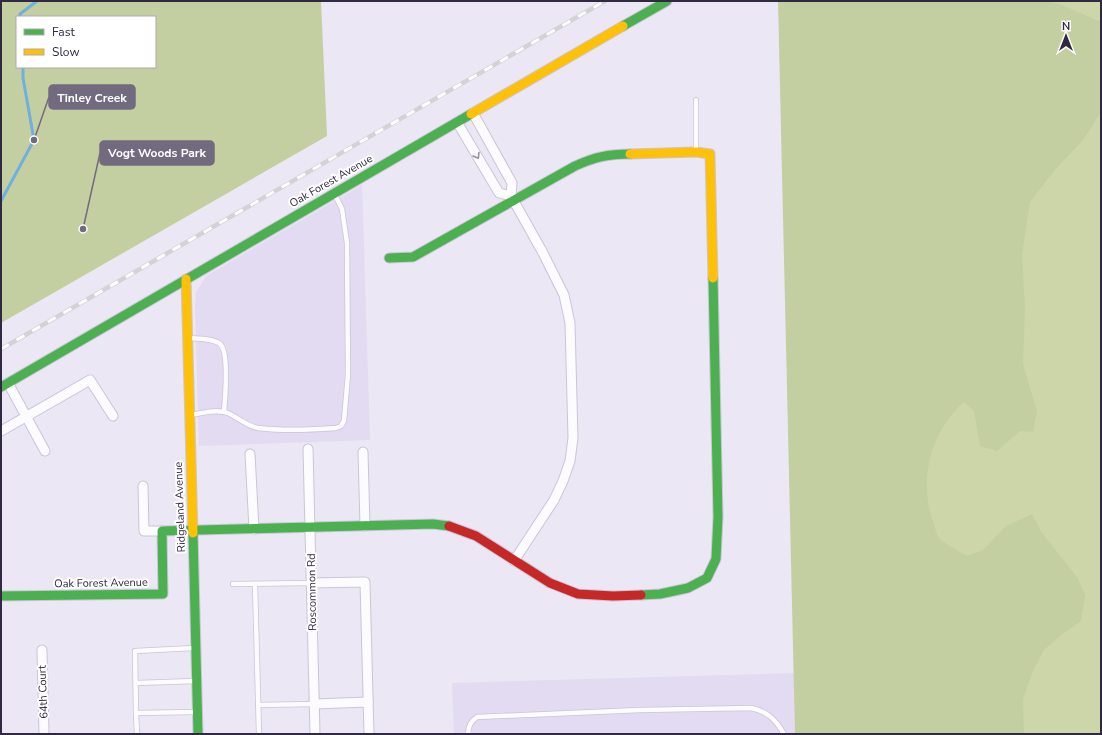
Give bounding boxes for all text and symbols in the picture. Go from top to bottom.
legend [16,16,156,68]
north arrow [1046,16,1086,56]
text: N [1062,19,1070,34]
text: Fast [52,24,75,40]
text: Slow [52,44,80,60]
callout: Tinley Creek [49,85,135,109]
text: Tinley Creek [57,90,127,106]
callout: Vogt Woods Park [100,141,214,165]
text: Vogt Woods Park [107,145,206,161]
street label: Oak Forest Avenue [287,151,375,211]
one-way arrow [472,152,480,159]
street label: Ridgeland Avenue [171,461,189,553]
street label: Roscommon Rd [304,553,320,631]
street label: Oak Forest Avenue [54,575,148,591]
street label: 64th Court [35,665,51,719]

